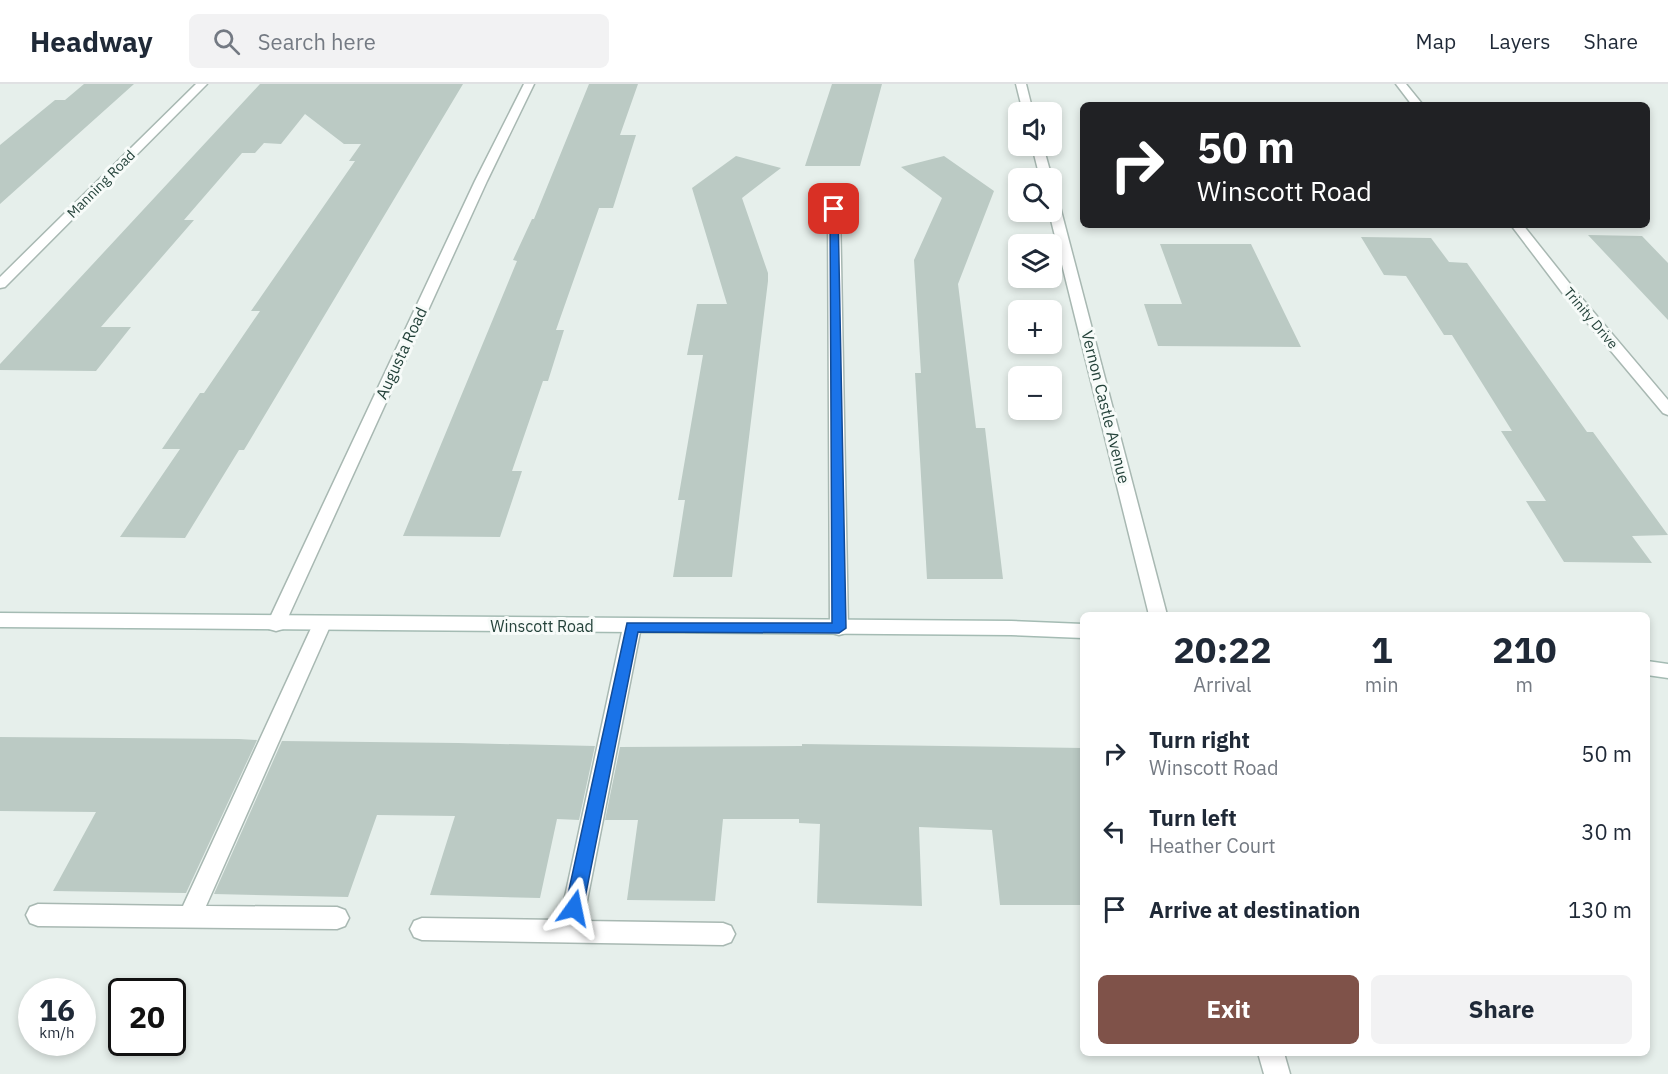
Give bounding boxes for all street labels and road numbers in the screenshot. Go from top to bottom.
street label: Manning Road [63,146,139,222]
street label: Trinity Drive [1560,283,1622,353]
street label: Augusta Road [371,304,431,402]
street label: Vernon Castle Avenue [1077,328,1135,486]
street label: Winscott Road [490,616,594,636]

